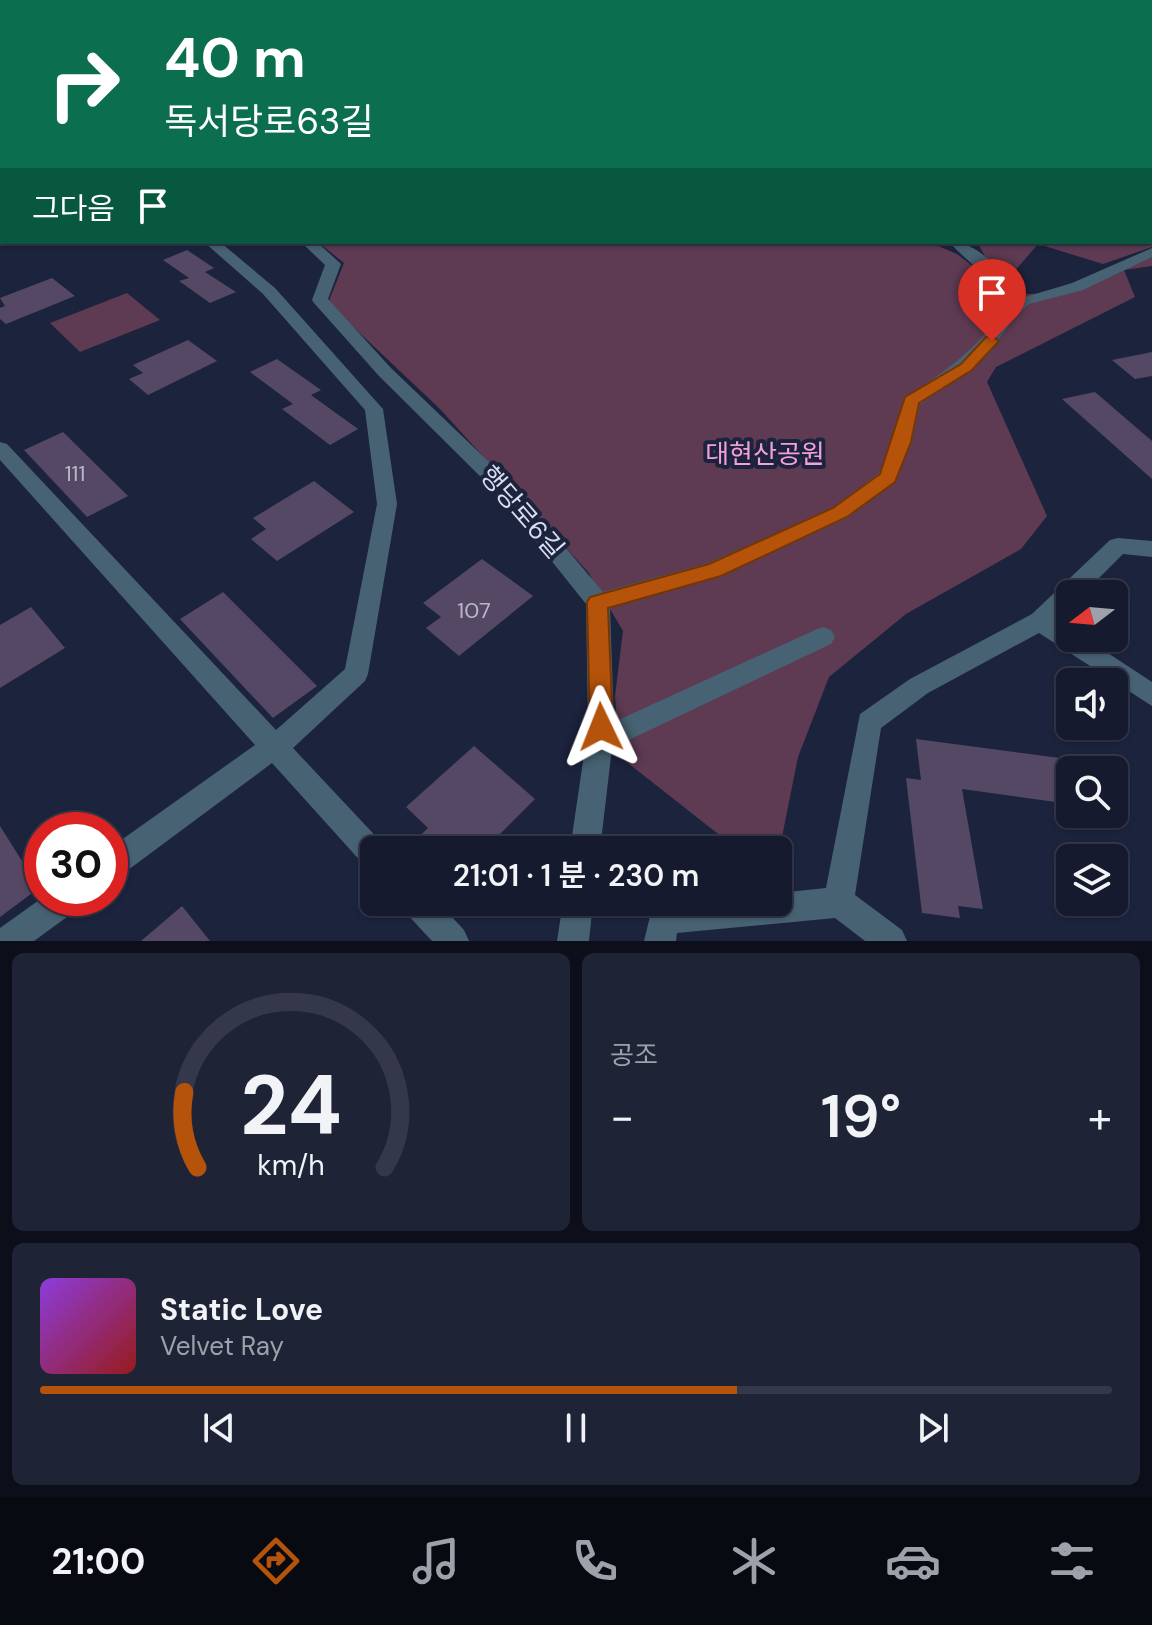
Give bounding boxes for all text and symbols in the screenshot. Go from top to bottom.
text: 40 m [164,21,306,94]
icon: right [32,32,136,136]
text: 독서당로63길 [164,98,373,145]
icon: arrive [131,184,175,228]
text: 그다음 [32,189,115,228]
pin [958,259,1026,341]
icon: arrive [970,271,1014,315]
park label: 대현산공원 [705,437,825,471]
house number: 111 [65,459,85,488]
street label: 행당로6길 [472,459,572,565]
north arrow [1056,580,1128,652]
map controls [1056,580,1128,916]
house number: 107 [457,596,491,625]
button: sound [1056,668,1128,740]
position arrow [559,685,643,769]
button: search [1056,756,1128,828]
speed limit sign: 30 [24,812,128,916]
button: layers [1056,844,1128,916]
text: 21:01 · 1 분 · 230 m [453,856,699,895]
text: 공조 [610,1038,658,1072]
text: 24 [240,1051,342,1160]
text: 19° [821,1077,901,1156]
text: − [610,1088,634,1146]
text: + [1088,1088,1112,1146]
text: km/h [257,1147,325,1184]
text: Static Love [160,1290,323,1329]
text: Velvet Ray [160,1329,284,1363]
icon: previous [197,1406,241,1450]
icon: pause [554,1406,598,1450]
icon: next [911,1406,955,1450]
icon: directions [248,1533,304,1589]
icon: music [408,1533,464,1589]
icon: phone [567,1533,623,1589]
icon: climate [726,1533,782,1589]
icon: car [885,1533,941,1589]
icon: filters [1044,1533,1100,1589]
text: 21:00 [52,1538,145,1585]

